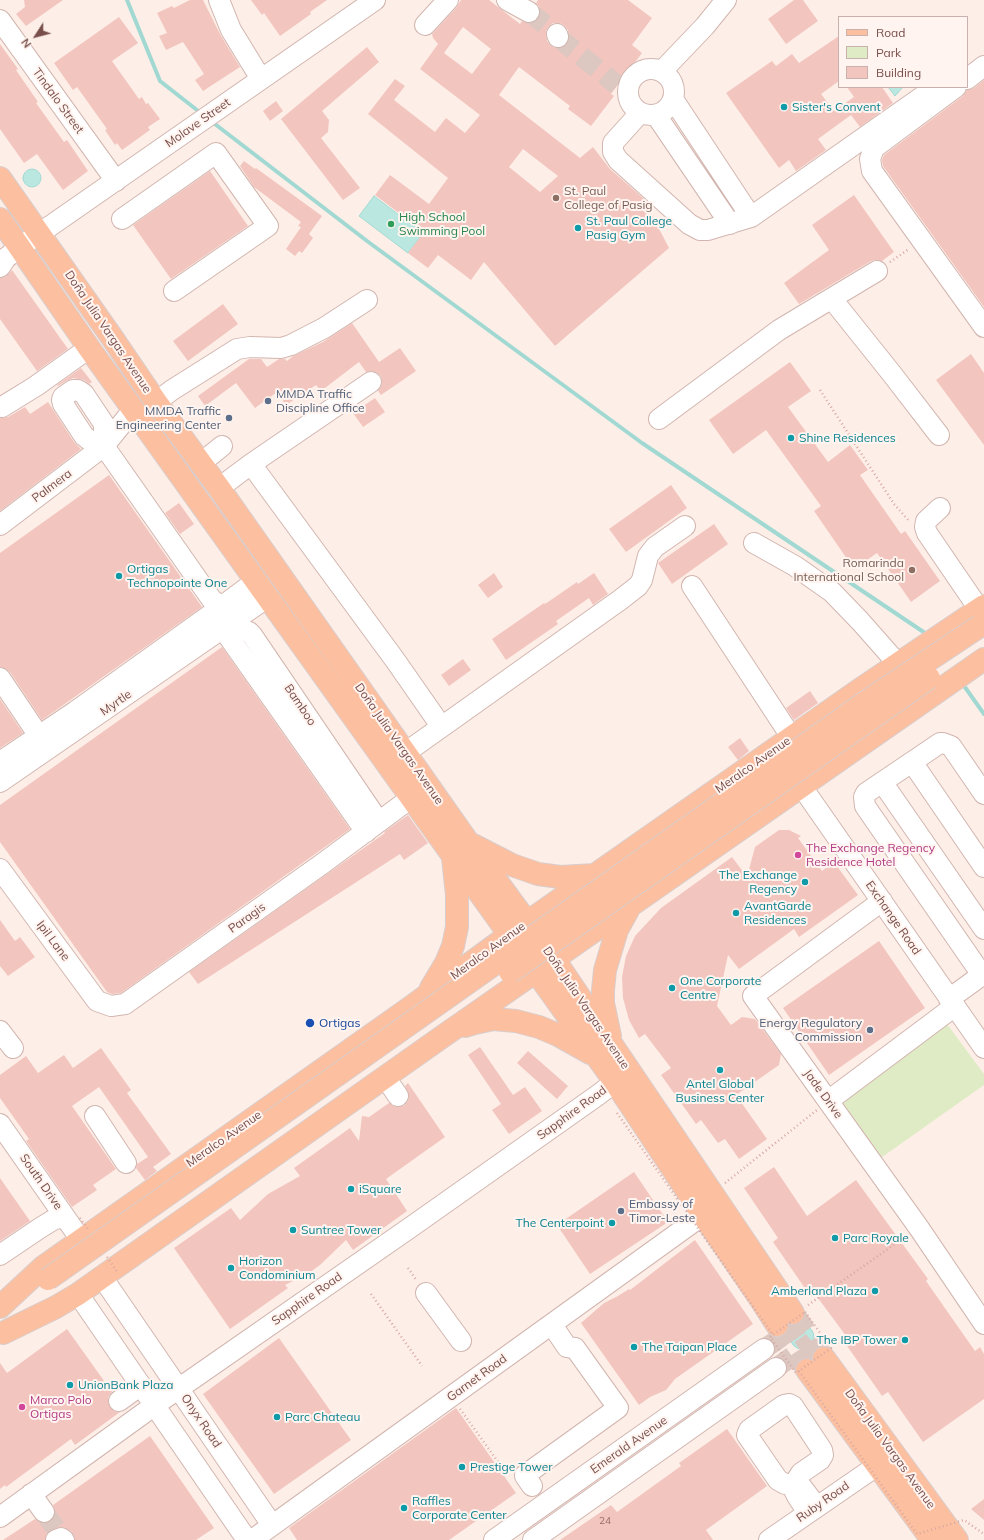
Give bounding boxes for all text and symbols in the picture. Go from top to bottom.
north arrow [16,16,56,56]
legend [838,16,968,88]
text: Road [876,25,905,40]
text: N [18,36,34,51]
text: Park [876,45,901,60]
street label: Tindalo Street [29,65,87,137]
text: Building [876,65,921,80]
street label: Molave Street [163,95,233,151]
place label: Sister's Convent [792,100,881,114]
marker: Sister's Convent [779,102,789,112]
place label: St. Paul College of Pasig [564,184,653,212]
marker: St. Paul College of Pasig [551,193,561,203]
place label: High School Swimming Pool [399,210,485,238]
place label: St. Paul College Pasig Gym [586,214,672,242]
marker: High School Swimming Pool [386,219,396,229]
marker: St. Paul College Pasig Gym [573,223,583,233]
street label: Doña Julia Vargas Avenue [62,268,154,396]
place label: MMDA Traffic Discipline Office [276,387,365,415]
marker: MMDA Traffic Discipline Office [263,396,273,406]
place label: MMDA Traffic Engineering Center [116,404,221,432]
marker: MMDA Traffic Engineering Center [224,413,234,423]
place label: Shine Residences [799,431,896,445]
marker: Shine Residences [786,433,796,443]
street label: Palmera [29,466,75,506]
place label: Romarinda International School [793,556,904,584]
place label: Ortigas Technopointe One [127,562,227,590]
marker: Romarinda International School [907,565,917,575]
marker: Ortigas Technopointe One [114,571,124,581]
street label: Doña Julia Vargas Avenue [352,681,446,807]
street label: Bamboo [281,682,319,728]
street label: Myrtle [98,687,134,719]
street label: Meralco Avenue [713,734,793,796]
place label: The Exchange Regency Residence Hotel [806,841,935,869]
marker: The Exchange Regency Residence Hotel [793,850,803,860]
place label: The Exchange Regency [719,868,797,896]
marker: The Exchange Regency [800,877,810,887]
street label: Exchange Road [862,878,924,958]
place label: AvantGarde Residences [744,899,811,927]
street label: Paragis [226,900,268,936]
marker: AvantGarde Residences [731,908,741,918]
street label: Ipil Lane [33,918,73,964]
street label: Meralco Avenue [448,919,528,983]
street label: Doña Julia Vargas Avenue [540,944,632,1072]
place label: One Corporate Centre [680,974,761,1002]
marker: One Corporate Centre [667,983,677,993]
place label: Ortigas [319,1016,360,1030]
place label: Energy Regulatory Commission [759,1016,862,1044]
marker: Ortigas [304,1017,316,1029]
marker: Energy Regulatory Commission [865,1025,875,1035]
marker: Antel Global Business Center [715,1065,725,1075]
street label: Jade Drive [800,1067,846,1121]
place label: Antel Global Business Center [676,1077,764,1105]
street label: Sapphire Road [534,1083,610,1143]
street label: Meralco Avenue [184,1108,264,1170]
street label: South Drive [17,1151,65,1213]
place label: iSquare [359,1182,401,1196]
marker: iSquare [346,1184,356,1194]
place label: Embassy of Timor-Leste [629,1197,695,1225]
marker: Embassy of Timor-Leste [616,1206,626,1216]
place label: The Centerpoint [516,1216,604,1230]
marker: The Centerpoint [607,1218,617,1228]
place label: Suntree Tower [301,1223,381,1237]
marker: Suntree Tower [288,1225,298,1235]
place label: Parc Royale [843,1231,909,1245]
marker: Parc Royale [830,1233,840,1243]
place label: Horizon Condominium [239,1254,315,1282]
marker: Horizon Condominium [226,1263,236,1273]
street label: Sapphire Road [269,1269,345,1329]
place label: Amberland Plaza [771,1284,867,1298]
marker: Amberland Plaza [870,1286,880,1296]
place label: The IBP Tower [817,1333,897,1347]
marker: The IBP Tower [900,1335,910,1345]
place label: The Taipan Place [642,1340,737,1354]
marker: The Taipan Place [629,1342,639,1352]
street label: Garnet Road [444,1351,510,1405]
place label: UnionBank Plaza [78,1378,173,1392]
marker: UnionBank Plaza [65,1380,75,1390]
street label: Doña Julia Vargas Avenue [842,1386,938,1512]
street label: Onyx Road [178,1391,224,1451]
place label: Marco Polo Ortigas [30,1393,92,1421]
marker: Marco Polo Ortigas [17,1402,27,1412]
place label: Parc Chateau [285,1410,360,1424]
marker: Parc Chateau [272,1412,282,1422]
street label: Emerald Avenue [588,1413,670,1477]
place label: Prestige Tower [470,1460,553,1474]
marker: Prestige Tower [457,1462,467,1472]
street label: Ruby Road [794,1479,852,1525]
place label: Raffles Corporate Center [412,1494,507,1522]
marker: Raffles Corporate Center [399,1503,409,1513]
house number: 24 [599,1515,611,1527]

